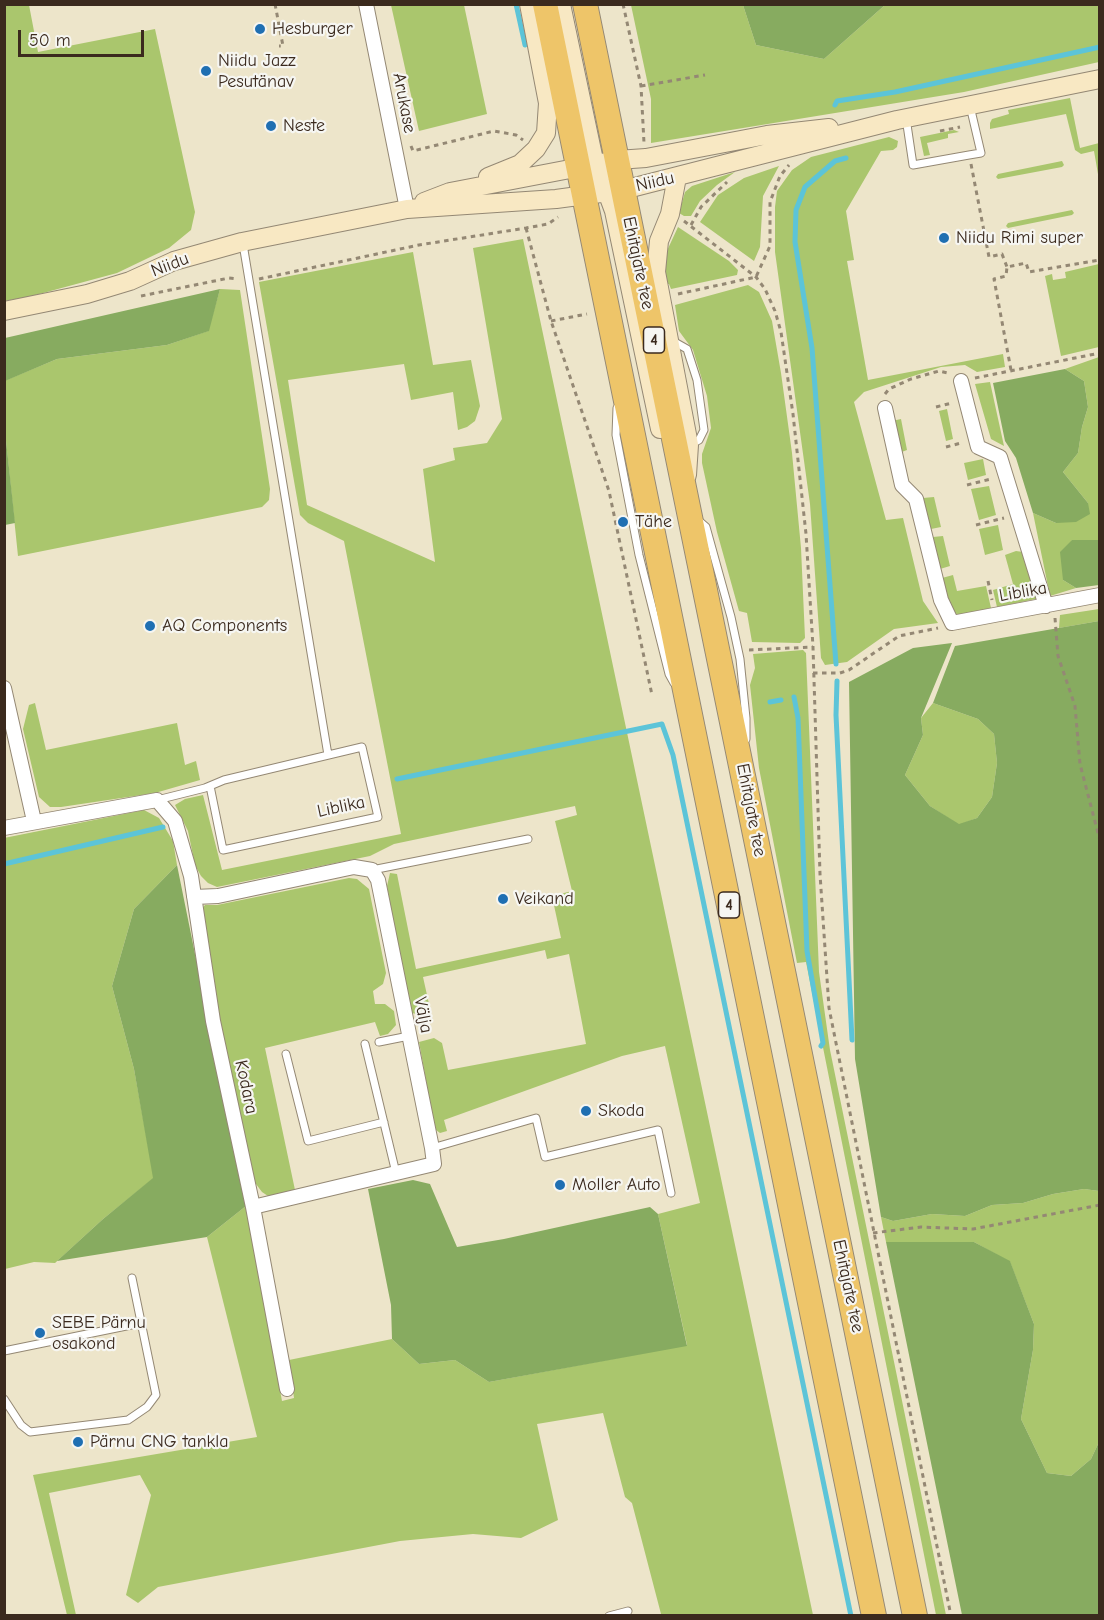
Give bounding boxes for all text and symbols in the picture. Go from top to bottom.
scale bar [21,18,147,56]
place label: Hesburger [272,18,353,40]
marker: Hesburger [253,22,267,36]
text: 50 m [29,30,71,51]
place label: Niidu Jazz Pesutänav [218,50,296,92]
marker: Niidu Jazz Pesutänav [199,64,213,78]
street label: Arukase [388,71,420,135]
place label: Neste [283,115,325,137]
marker: Neste [264,119,278,133]
street label: Niidu [634,167,676,197]
street label: Ehitajate tee [618,215,658,311]
place label: Niidu Rimi super [956,227,1083,249]
marker: Niidu Rimi super [937,231,951,245]
street label: Niidu [148,248,192,282]
road number: 4 [644,327,664,353]
place label: Tähe [635,511,672,533]
marker: Tähe [616,515,630,529]
street label: Liblika [997,577,1049,607]
place label: AQ Components [162,615,287,637]
marker: AQ Components [143,619,157,633]
street label: Ehitajate tee [731,762,771,858]
street label: Liblika [315,791,367,823]
place label: Veikand [515,888,574,910]
marker: Veikand [496,892,510,906]
road number: 4 [718,892,740,918]
street label: Välja [409,995,437,1035]
street label: Kodara [230,1058,262,1116]
place label: Skoda [598,1100,645,1122]
marker: Skoda [579,1104,593,1118]
place label: Moller Auto [572,1174,660,1196]
marker: Moller Auto [553,1178,567,1192]
street label: Ehitajate tee [828,1238,868,1334]
place label: SEBE Pärnu osakond [52,1312,146,1354]
marker: SEBE Pärnu osakond [33,1326,47,1340]
place label: Pärnu CNG tankla [90,1431,229,1453]
marker: Pärnu CNG tankla [71,1435,85,1449]

